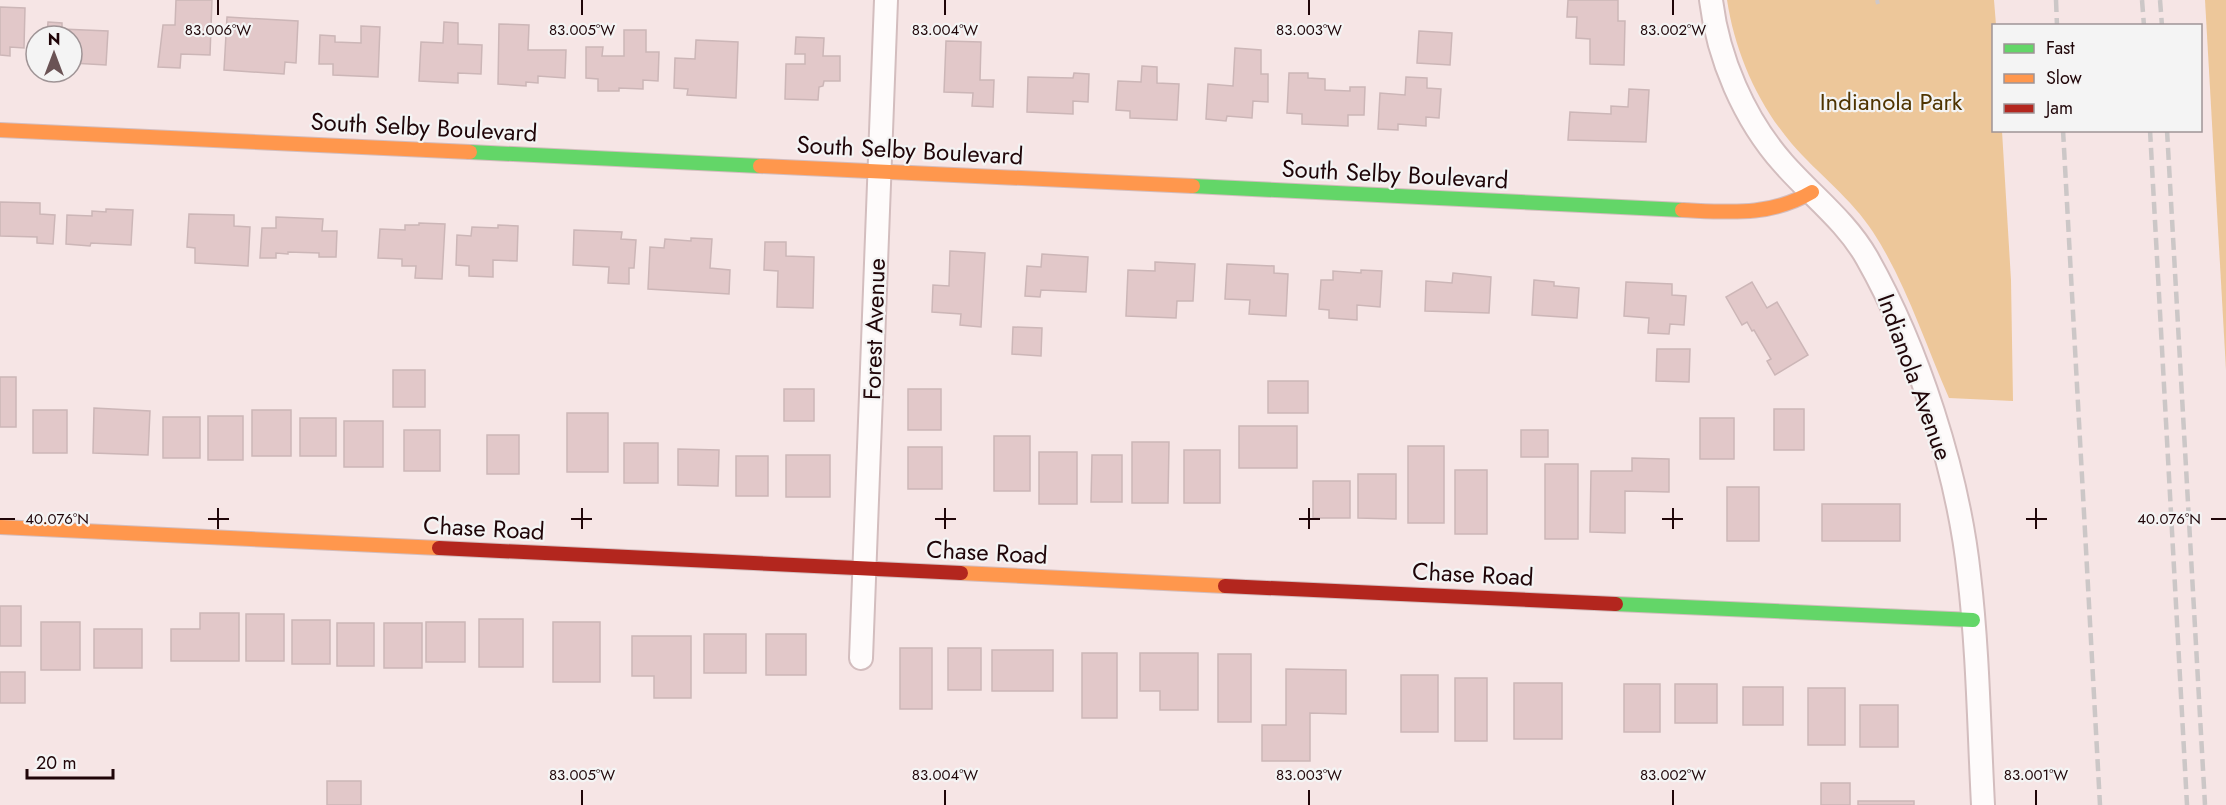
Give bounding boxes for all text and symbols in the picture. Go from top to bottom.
text: 83.006°W [185,19,251,41]
text: 83.005°W [549,19,615,41]
text: 83.004°W [912,19,978,41]
text: 83.003°W [1276,19,1342,41]
text: 83.002°W [1640,19,1706,41]
north arrow [24,24,84,84]
legend [1992,24,2202,132]
text: N [48,28,60,51]
text: Fast [2046,35,2075,61]
text: Slow [2046,65,2083,91]
park label: Indianola Park [1820,84,1963,119]
text: Jam [2044,95,2073,121]
street label: South Selby Boulevard [310,104,538,150]
street label: South Selby Boulevard [796,127,1024,173]
street label: South Selby Boulevard [1281,151,1509,197]
street label: Forest Avenue [854,257,894,401]
street label: Indianola Avenue [1869,289,1961,465]
street label: Chase Road [422,507,546,549]
text: 40.076°N [25,508,89,530]
text: 40.076°N [2137,508,2201,530]
street label: Chase Road [925,531,1049,573]
street label: Chase Road [1411,553,1535,595]
scale bar [27,742,112,780]
text: 20 m [36,750,76,776]
text: 83.005°W [549,764,615,786]
text: 83.004°W [912,764,978,786]
text: 83.003°W [1276,764,1342,786]
text: 83.002°W [1640,764,1706,786]
text: 83.001°W [2004,764,2068,786]

